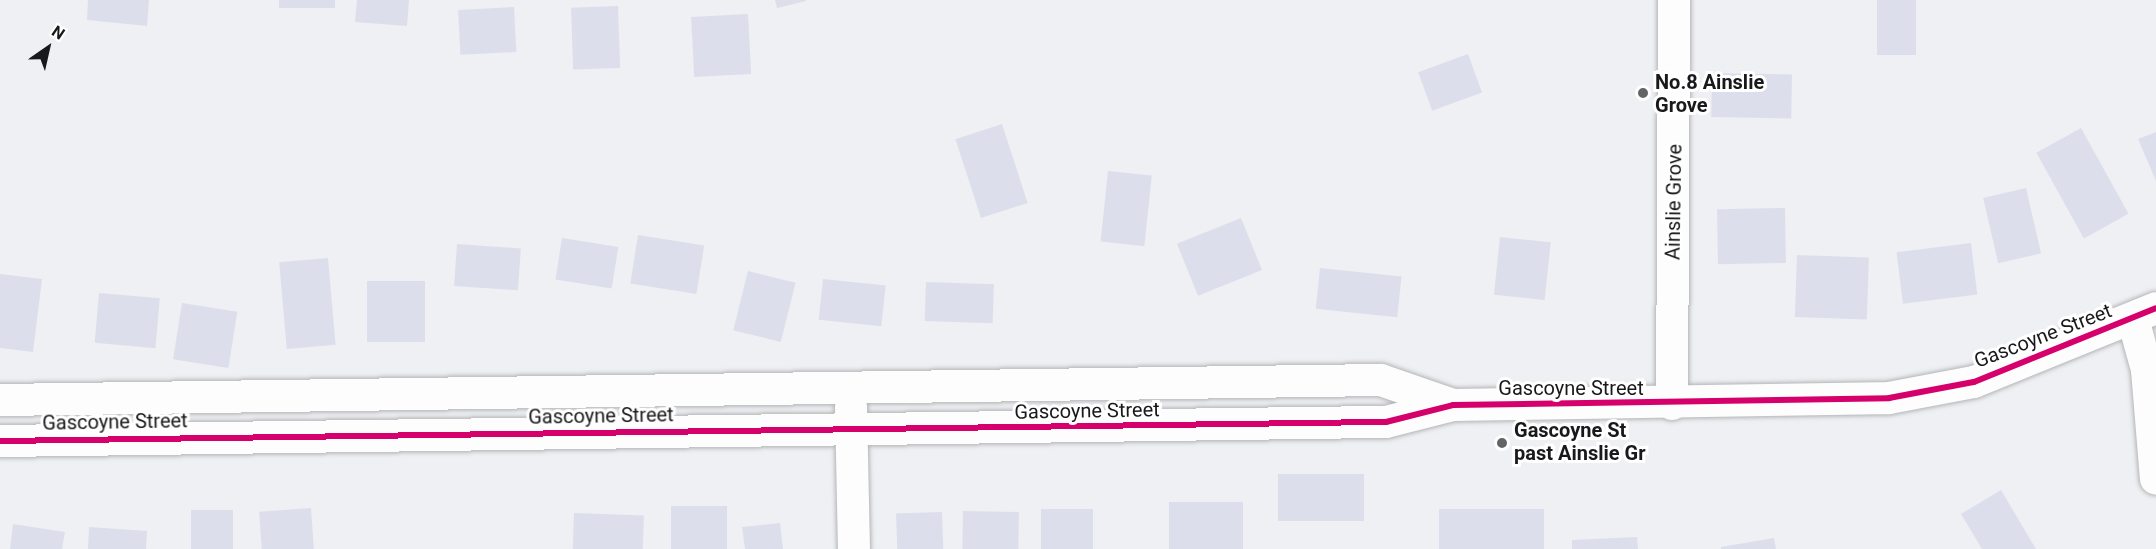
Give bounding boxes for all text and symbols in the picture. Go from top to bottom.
north arrow [18,18,78,78]
text: N [48,22,68,44]
place label: No.8 Ainslie Grove [1655,70,1764,117]
marker: No.8 Ainslie Grove [1636,86,1650,100]
street label: Ainslie Grove [1661,144,1687,260]
street label: Gascoyne Street [1971,299,2115,373]
street label: Gascoyne Street [1498,376,1644,400]
street label: Gascoyne Street [1014,398,1160,424]
street label: Gascoyne Street [528,403,674,429]
street label: Gascoyne Street [42,409,188,435]
place label: Gascoyne St past Ainslie Gr [1514,419,1645,466]
marker: Gascoyne St past Ainslie Gr [1495,436,1509,450]

